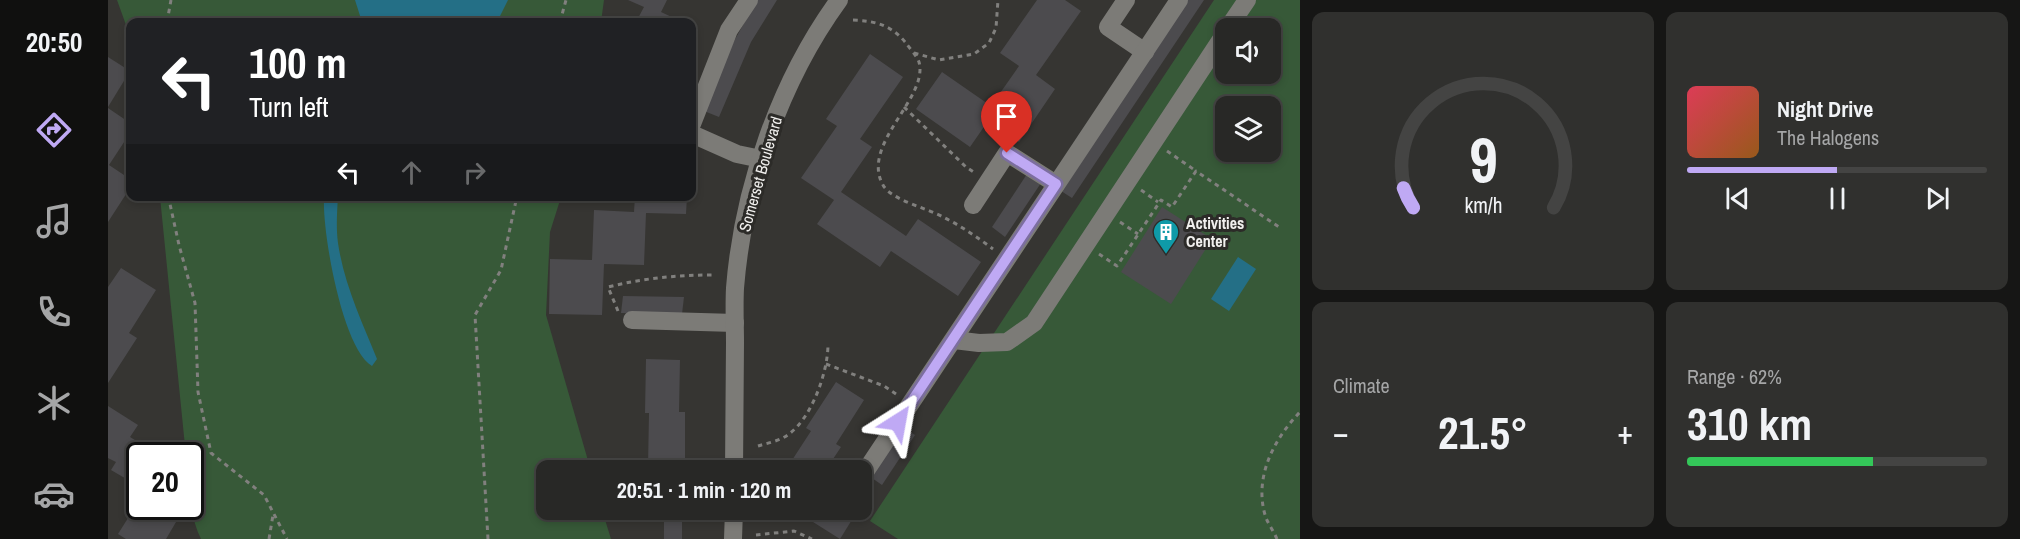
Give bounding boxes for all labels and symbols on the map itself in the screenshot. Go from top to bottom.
pin [981,91,1032,153]
street label: Somerset Boulevard [733,114,787,234]
place label: Activities Center [1186,212,1244,252]
building icon: Activities Center [1151,217,1181,255]
position arrow [866,390,930,454]
speed limit sign: 20 [126,442,204,520]

